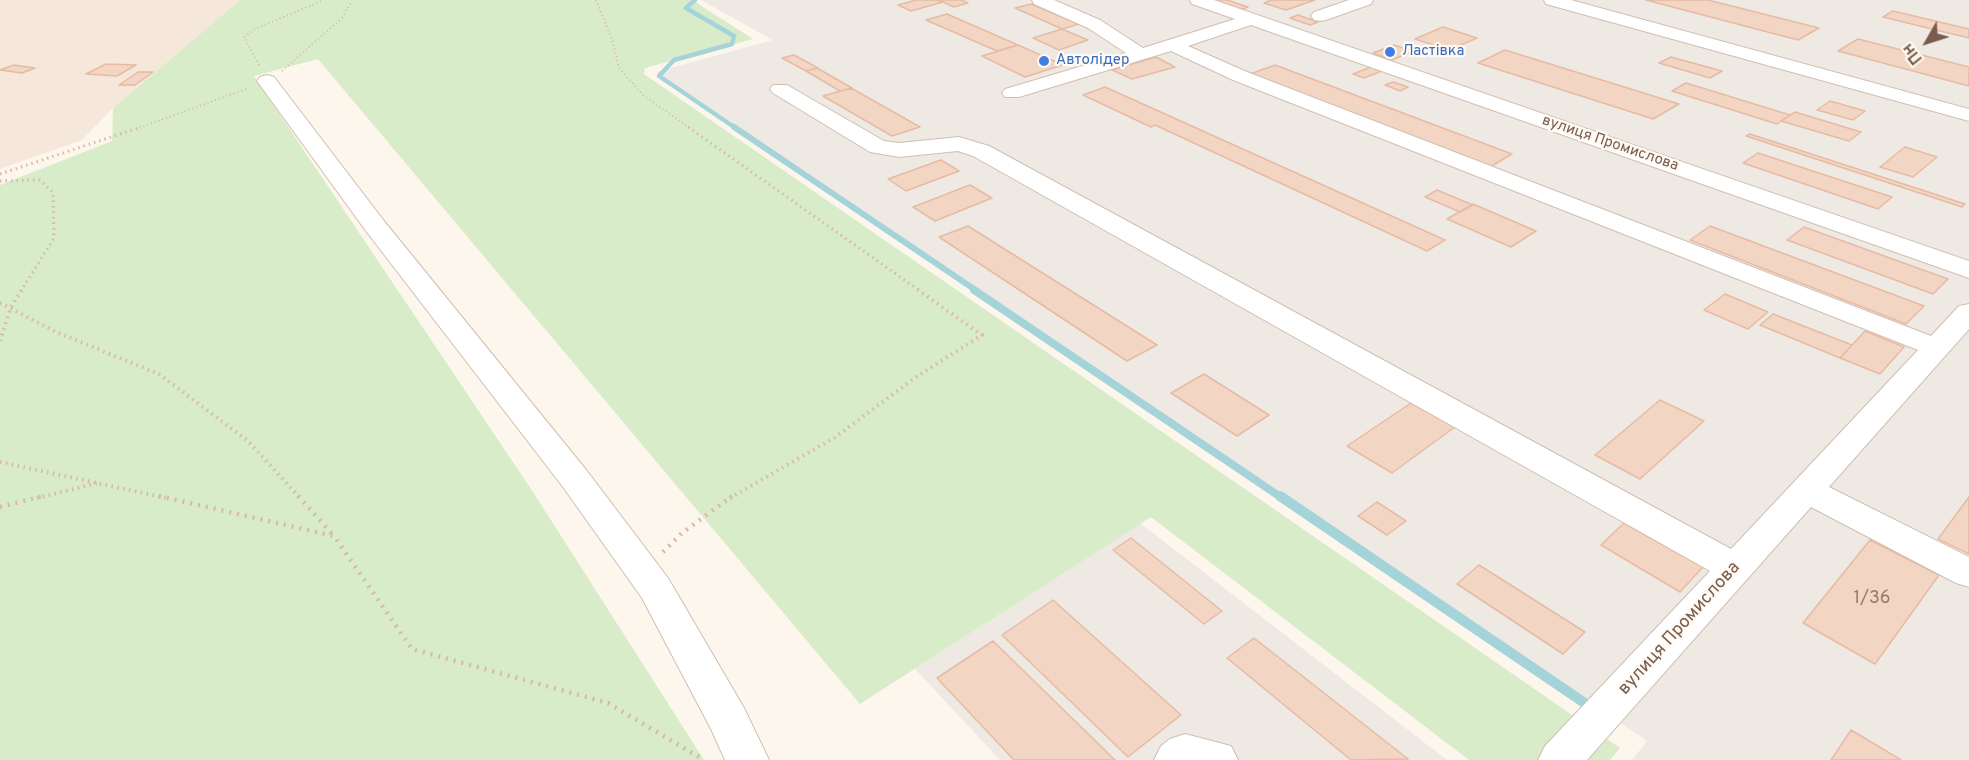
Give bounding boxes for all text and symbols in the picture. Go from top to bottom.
north arrow [1897,12,1957,72]
text: Пн [1898,39,1928,68]
place label: Ластівка [1402,43,1464,61]
marker: Ластівка [1383,45,1397,59]
place label: Автолідер [1056,52,1129,70]
marker: Автолідер [1037,54,1051,68]
street label: вулиця Промислова [1539,112,1681,176]
street label: вулиця Промислова [1614,558,1746,700]
house number: 1/36 [1853,588,1891,610]

